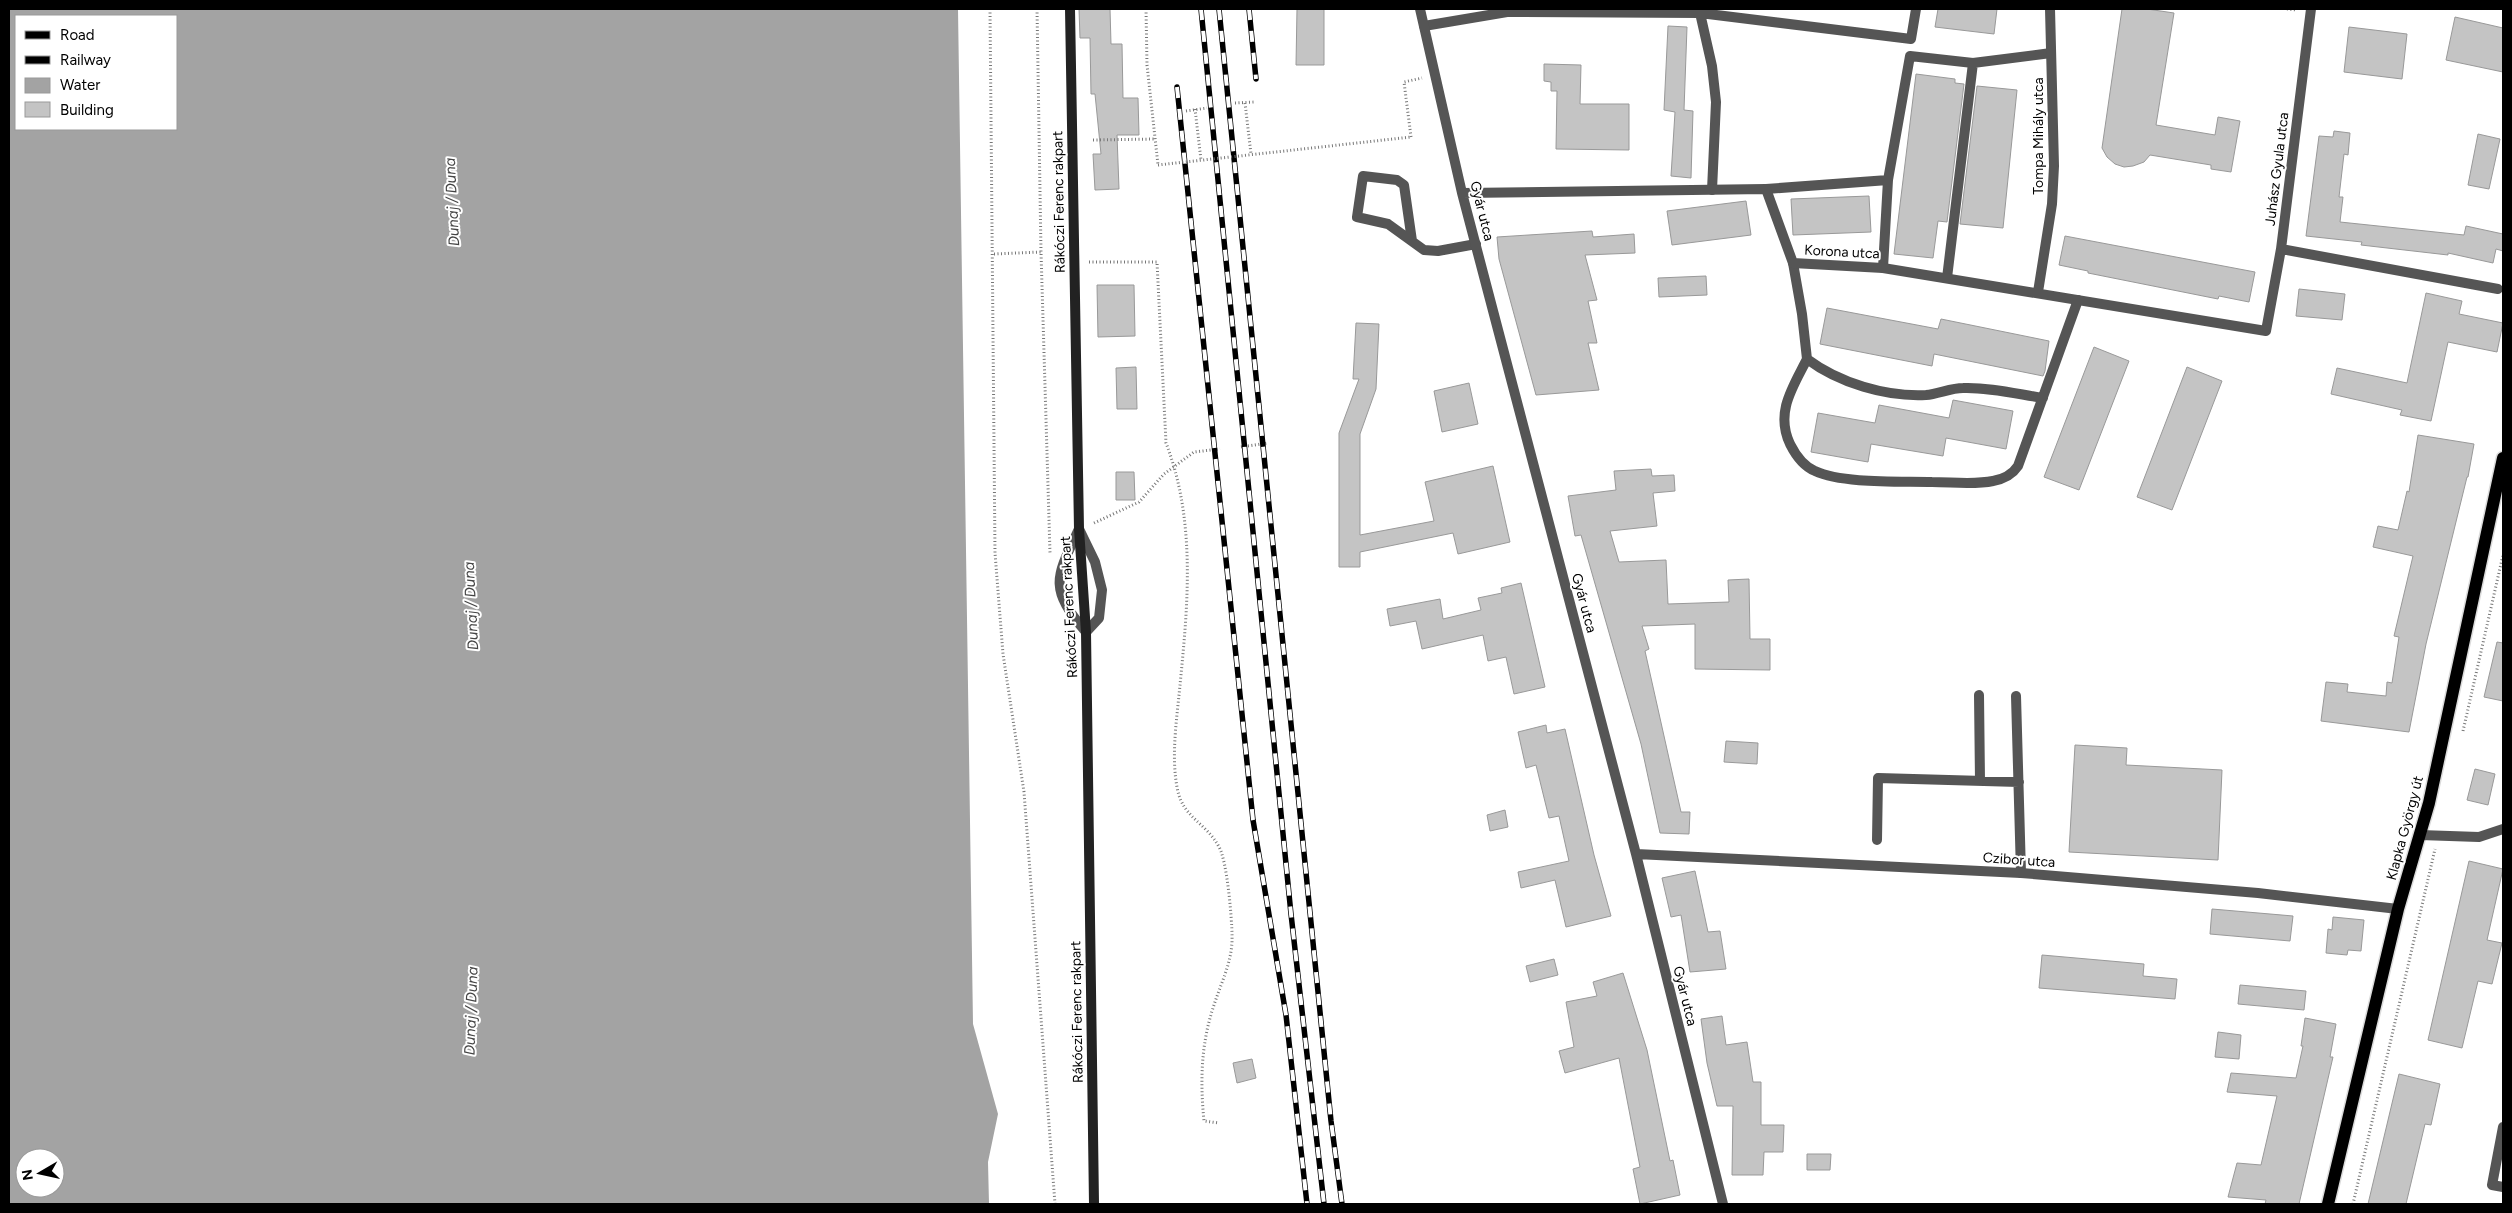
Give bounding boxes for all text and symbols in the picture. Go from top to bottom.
legend [15,15,178,130]
text: Road [60,26,95,44]
text: Railway [60,51,111,69]
text: Water [60,76,100,94]
street label: Tompa Mihály utca [2030,77,2047,195]
text: Building [60,101,114,119]
street label: Juhász Gyula utca [2262,111,2292,227]
street label: Rákóczi Ferenc rakpart [1049,131,1069,273]
water label: Dunaj / Duna [441,157,463,247]
street label: Gyár utca [1466,179,1498,243]
street label: Korona utca [1804,242,1880,262]
street label: Rákóczi Ferenc rakpart [1057,536,1081,678]
water label: Dunaj / Duna [460,561,482,651]
street label: Gyár utca [1568,571,1600,635]
street label: Klapka György út [2383,774,2427,882]
street label: Czibor utca [1982,849,2056,871]
street label: Rákóczi Ferenc rakpart [1067,941,1087,1083]
street label: Gyár utca [1669,964,1701,1028]
water label: Dunaj / Duna [460,966,482,1056]
north arrow [15,1148,65,1198]
text: N [18,1168,37,1182]

